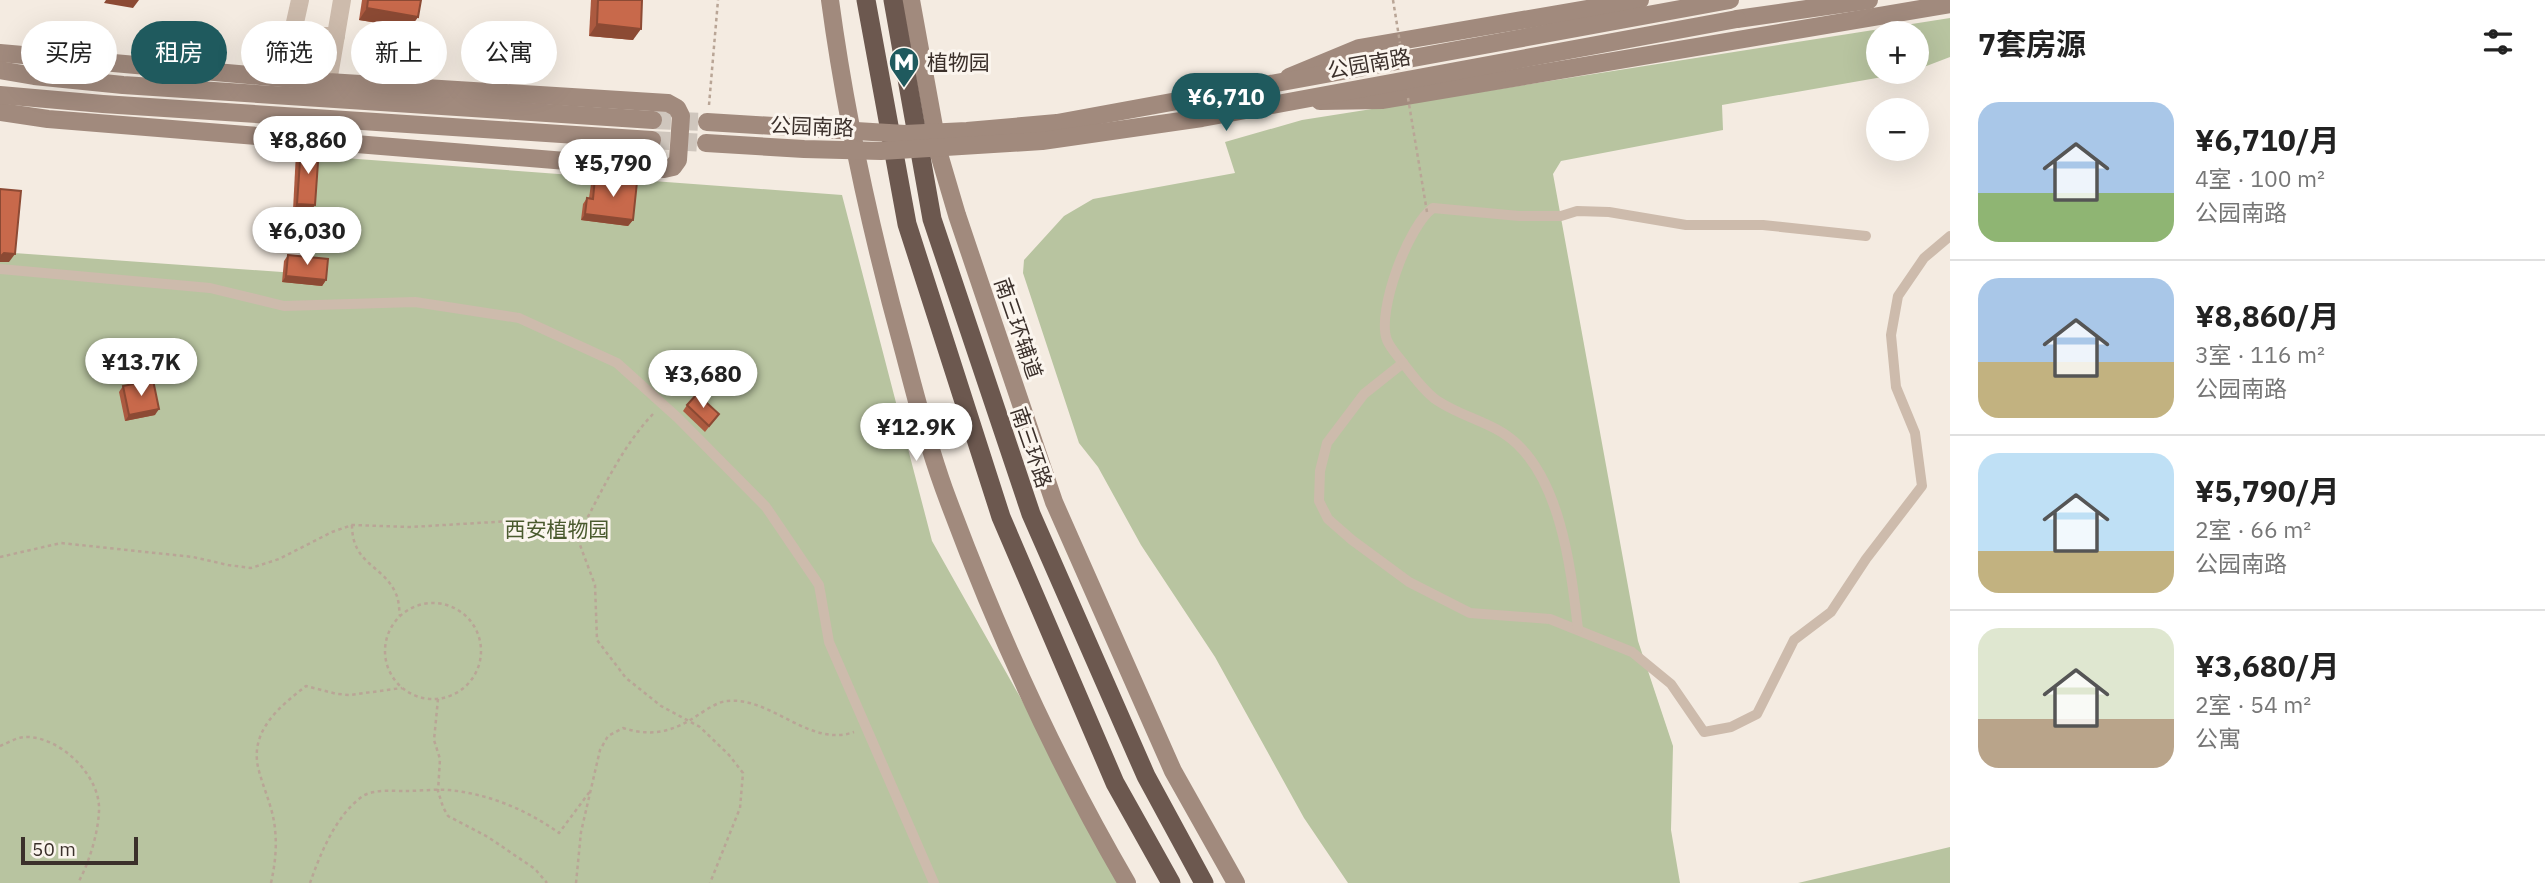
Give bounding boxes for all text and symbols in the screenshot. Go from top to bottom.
chip: 买房 [21,21,117,84]
chip: 租房 [131,21,227,84]
chip: 筛选 [241,21,337,84]
chip: 新上 [351,21,447,84]
chip: 公寓 [461,21,557,84]
map controls [1866,21,1929,161]
button: + [1866,21,1929,84]
icon: filters [2479,23,2517,61]
text: 7套房源 [1978,24,2086,63]
street label: 公园南路 [1325,42,1413,84]
metro station icon: 植物园 [887,45,921,89]
place label: 植物园 [927,48,990,76]
pin: ¥6,710 [1169,74,1283,133]
text: ¥6,710 [1187,81,1265,111]
button: − [1866,98,1929,161]
street label: 公园南路 [770,111,854,141]
pin: ¥8,860 [251,116,365,176]
text: ¥6,710/月 [2195,120,2340,159]
text: ¥8,860 [269,124,347,154]
icon: home [2034,130,2118,214]
pin: ¥5,790 [556,140,670,199]
text: ¥5,790 [574,147,652,177]
text: 4室 · 100 m² [2195,163,2325,193]
text: 公园南路 [2195,197,2287,227]
pin: ¥6,030 [250,208,364,267]
text: ¥6,030 [268,215,346,245]
street label: 南三环辅道 [989,274,1049,382]
text: ¥8,860/月 [2195,296,2340,335]
icon: home [2034,306,2118,390]
pin: ¥13.7K [84,338,198,398]
text: 3室 · 116 m² [2195,339,2325,369]
text: ¥13.7K [101,346,181,376]
pin: ¥3,680 [646,350,760,410]
text: ¥3,680 [664,358,742,388]
text: 公园南路 [2195,373,2287,403]
street label: 南三环路 [1005,403,1059,491]
pin: ¥12.9K [859,404,973,463]
text: ¥12.9K [876,411,956,441]
text: ¥5,790/月 [2195,471,2340,510]
icon: home [2034,481,2118,565]
text: 2室 · 66 m² [2195,514,2311,544]
park label: 西安植物园 [505,515,610,543]
text: 公园南路 [2195,548,2287,578]
text: ¥3,680/月 [2195,646,2340,685]
icon: home [2034,656,2118,740]
text: 2室 · 54 m² [2195,689,2311,719]
text: 公寓 [2195,723,2241,753]
scale bar [21,834,138,866]
text: 50 m [32,837,76,861]

